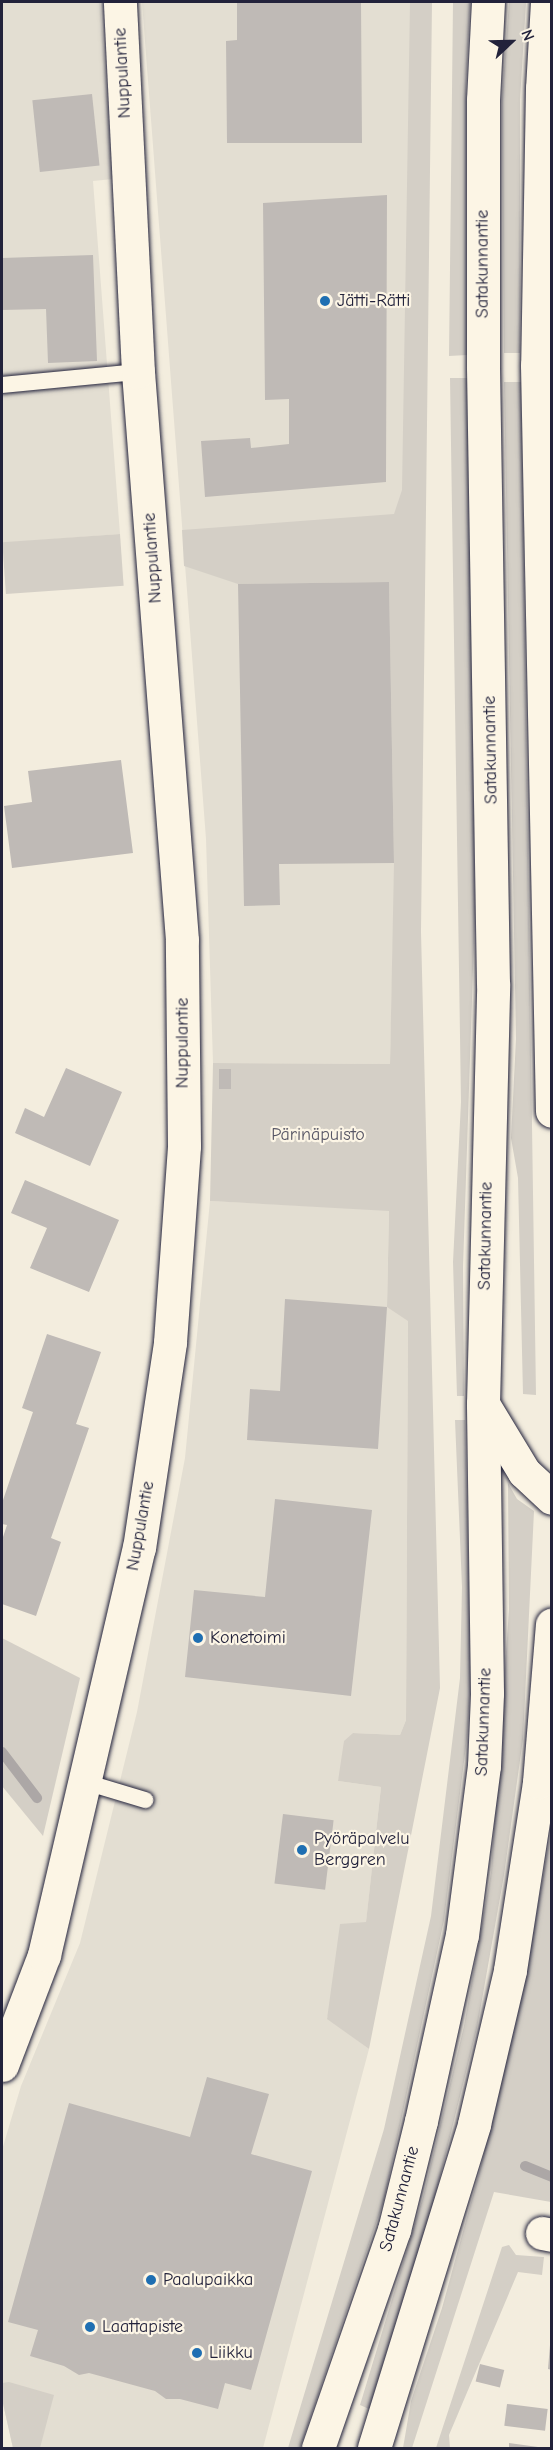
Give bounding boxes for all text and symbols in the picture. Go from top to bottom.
north arrow [481,12,541,72]
street label: Nuppulantie [110,27,136,119]
text: N [517,27,538,43]
street label: Satakunnantie [472,210,494,318]
place label: Jätti-Rätti [337,290,410,312]
marker: Jätti-Rätti [318,294,332,308]
street label: Nuppulantie [139,512,167,604]
street label: Satakunnantie [479,696,503,804]
street label: Nuppulantie [172,998,194,1088]
park label: Pärinäpuisto [271,1124,365,1146]
street label: Satakunnantie [474,1182,498,1290]
street label: Nuppulantie [122,1479,160,1573]
place label: Konetoimi [210,1627,286,1649]
marker: Konetoimi [191,1631,205,1645]
street label: Satakunnantie [471,1667,497,1777]
place label: Pyöräpalvelu Berggren [314,1829,409,1872]
marker: Pyöräpalvelu Berggren [295,1843,309,1857]
street label: Satakunnantie [376,2144,424,2254]
place label: Paalupaikka [163,2269,253,2291]
marker: Paalupaikka [144,2273,158,2287]
place label: Laattapiste [102,2316,183,2338]
marker: Laattapiste [83,2320,97,2334]
place label: Liikku [209,2342,253,2364]
marker: Liikku [190,2346,204,2360]

